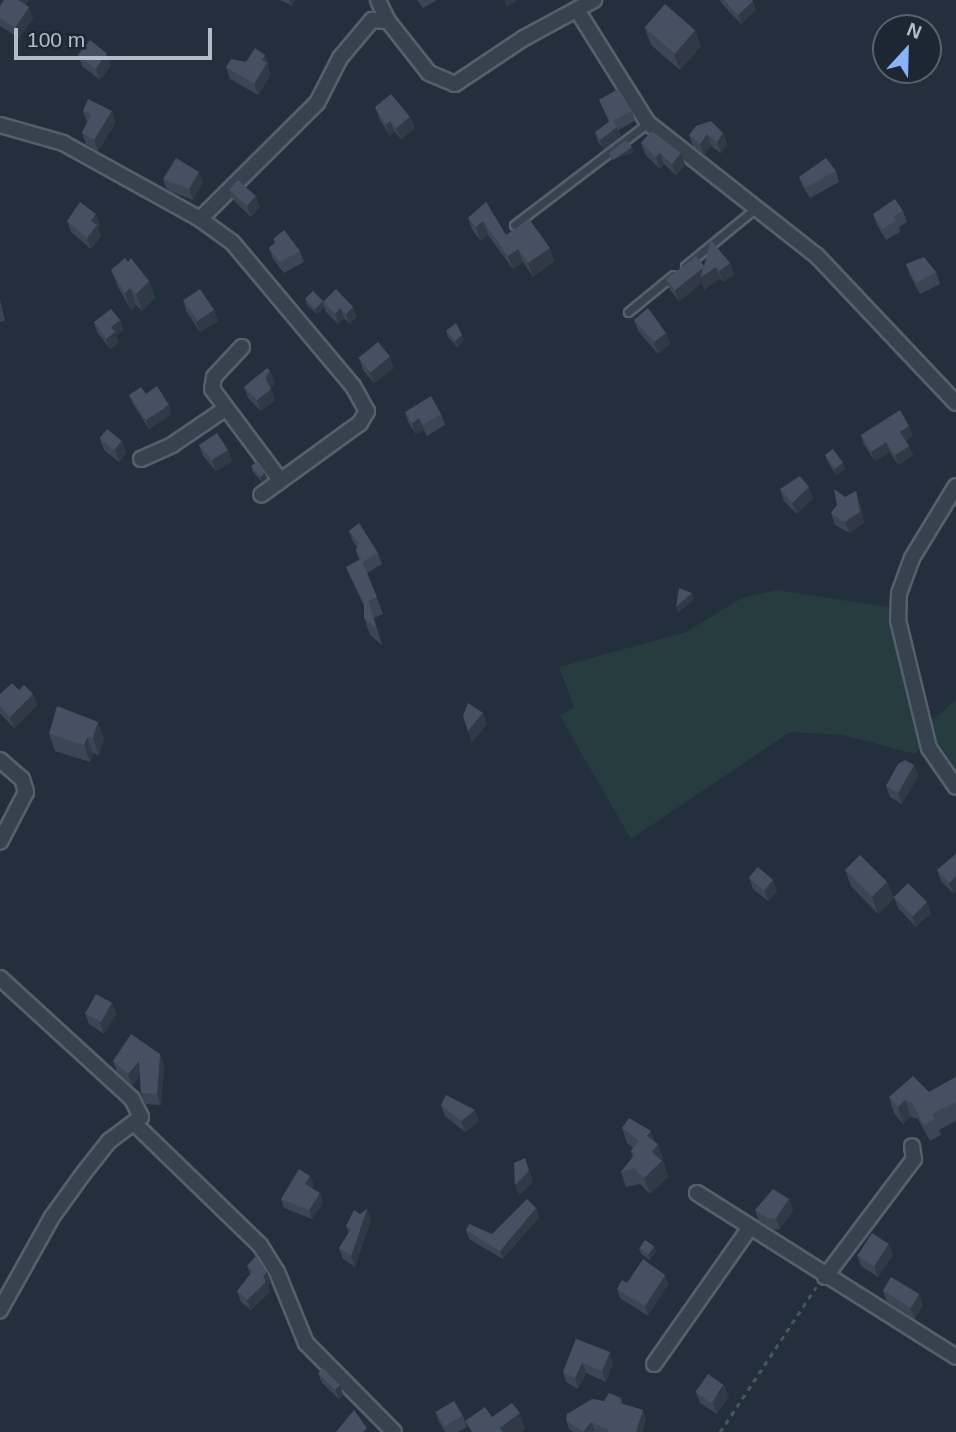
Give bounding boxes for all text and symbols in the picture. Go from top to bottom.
scale bar [18,14,215,58]
north arrow [872,14,942,84]
text: N [904,19,925,43]
text: 100 m [27,28,85,51]

